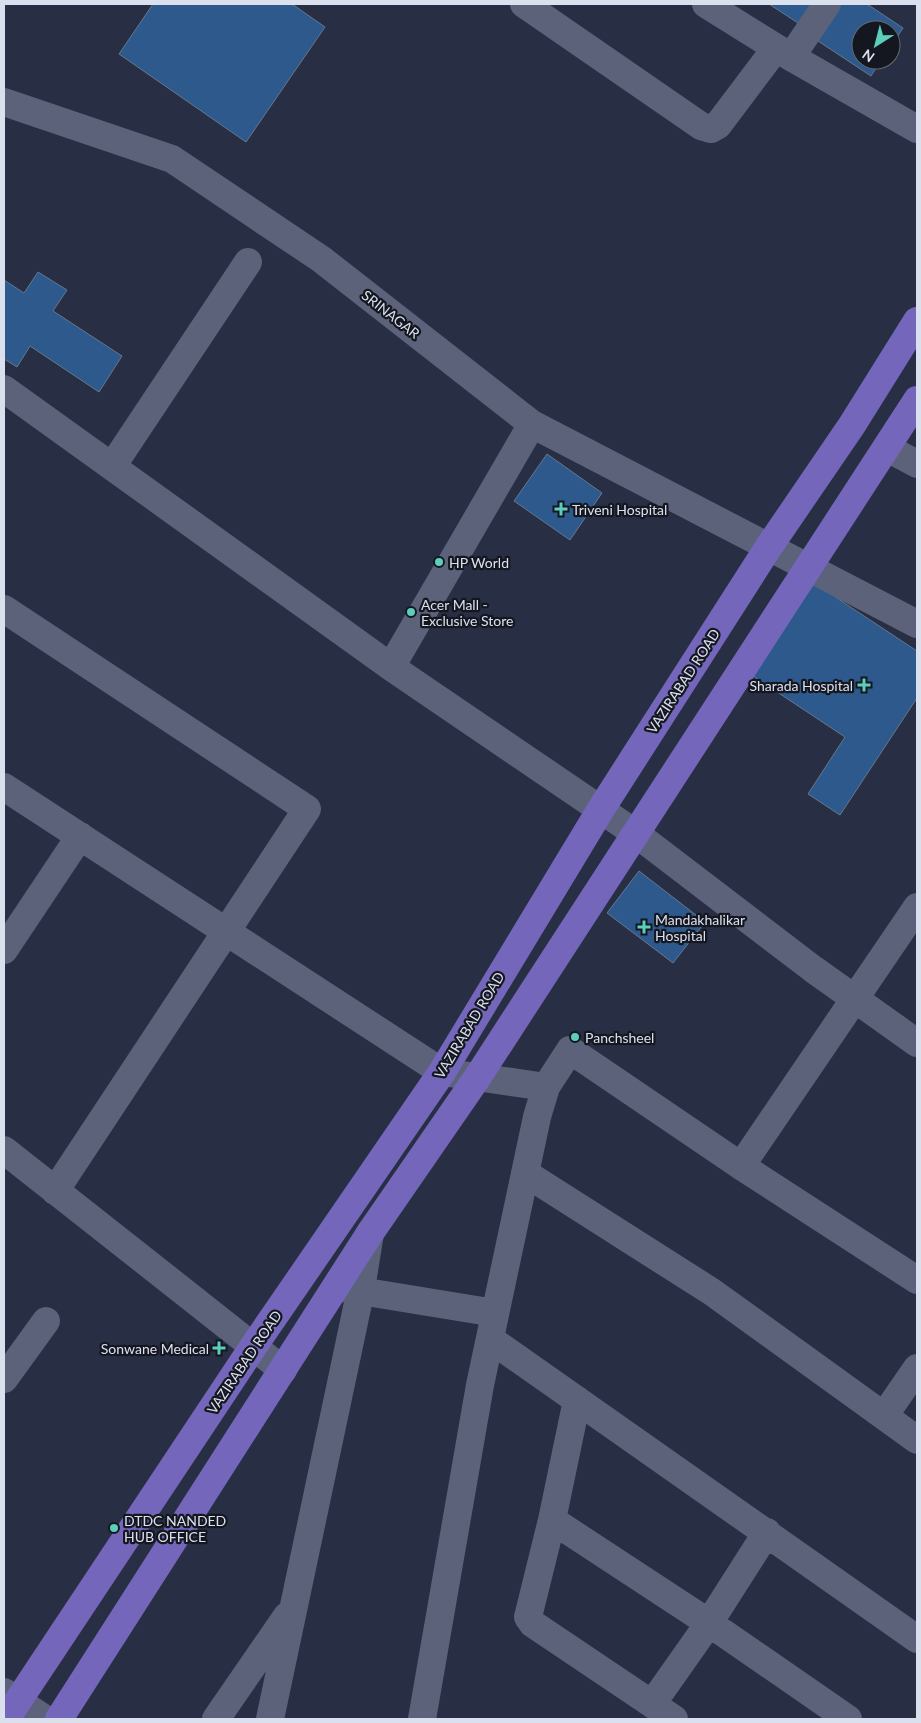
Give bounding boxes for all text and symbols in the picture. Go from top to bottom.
north arrow [851,20,901,70]
text: N [859,46,877,66]
street label: SRINAGAR [359,286,423,342]
place label: Triveni Hospital [572,501,667,518]
marker: Triveni Hospital [554,502,568,516]
place label: HP World [449,554,509,571]
marker: HP World [433,556,445,568]
place label: Acer Mall - Exclusive Store [421,596,513,629]
marker: Acer Mall - Exclusive Store [405,606,417,618]
street label: VAZIRABAD ROAD [643,626,723,736]
place label: Sharada Hospital [749,677,853,694]
marker: Sharada Hospital [857,678,871,692]
place label: Mandakhalikar Hospital [655,911,745,944]
marker: Mandakhalikar Hospital [637,920,651,934]
street label: VAZIRABAD ROAD [431,969,507,1081]
place label: Panchsheel [585,1029,654,1046]
marker: Panchsheel [569,1031,581,1043]
street label: VAZIRABAD ROAD [203,1307,285,1417]
place label: Sonwane Medical [101,1340,209,1357]
marker: Sonwane Medical [213,1342,225,1354]
place label: DTDC NANDED HUB OFFICE [124,1512,226,1545]
marker: DTDC NANDED HUB OFFICE [108,1522,120,1534]

